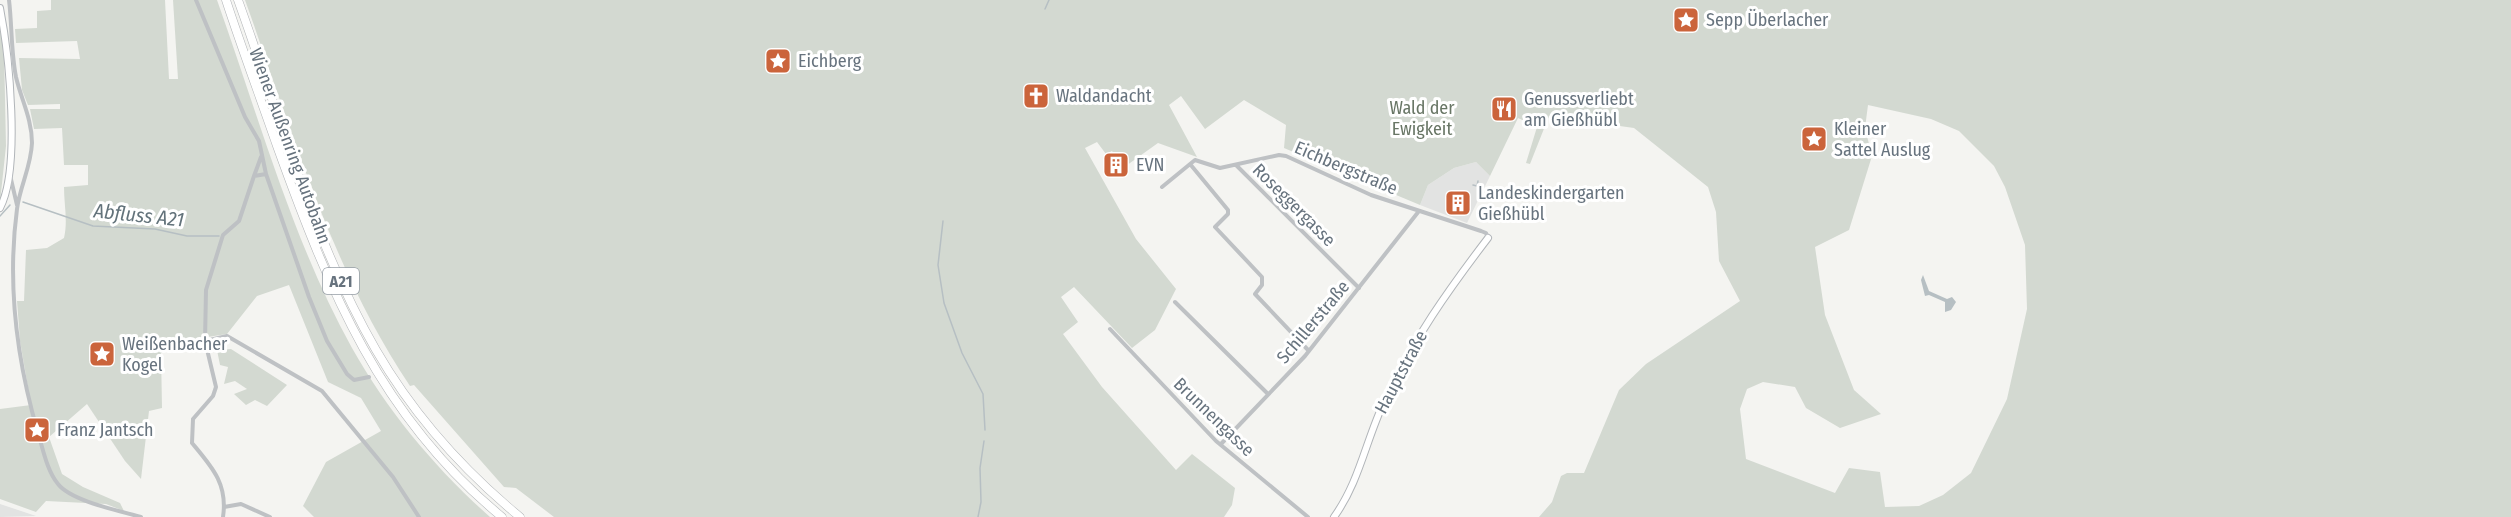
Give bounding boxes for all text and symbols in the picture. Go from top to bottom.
place icon: Sepp Überlacher [1671,5,1701,35]
place label: Sepp Überlacher [1706,9,1829,31]
street label: Wiener Außenring Autobahn [244,45,336,247]
place icon: Eichberg [763,46,793,76]
place label: Eichberg [798,50,862,72]
church icon: Waldandacht [1021,81,1051,111]
place label: Waldandacht [1056,85,1152,107]
place label: Genussverliebt am Gießhübl [1524,88,1634,131]
restaurant icon: Genussverliebt am Gießhübl [1489,94,1519,124]
park label: Wald der Ewigkeit [1390,97,1455,140]
place label: Kleiner Sattel Auslug [1834,118,1931,161]
place icon: Kleiner Sattel Auslug [1799,124,1829,154]
street label: Eichbergstraße [1291,136,1401,200]
building icon: EVN [1101,150,1131,180]
place label: EVN [1136,154,1165,176]
street label: Roseggergasse [1248,159,1340,251]
place label: Landeskindergarten Gießhübl [1478,182,1625,225]
building icon: Landeskindergarten Gießhübl [1443,188,1473,218]
water label: Abfluss A21 [92,198,185,232]
road number: A21 [323,268,359,294]
street label: Schillerstraße [1272,276,1354,368]
street label: Hauptstraße [1370,326,1432,417]
place label: Weißenbacher Kogel [122,333,228,376]
place icon: Weißenbacher Kogel [87,339,117,369]
street label: Brunnengasse [1169,373,1259,461]
place icon: Franz Jantsch [22,415,52,445]
place label: Franz Jantsch [57,419,154,441]

